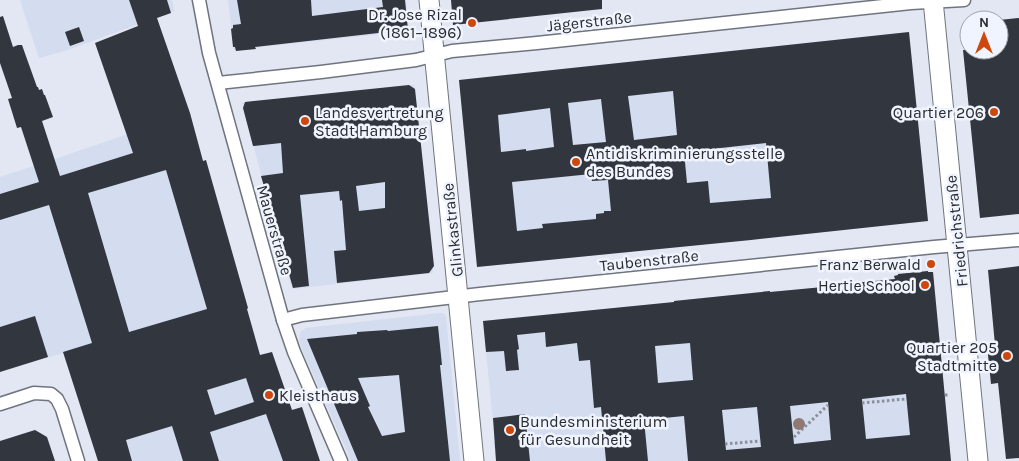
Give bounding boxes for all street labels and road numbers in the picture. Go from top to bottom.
street label: Jägerstraße [546,8,632,35]
street label: Friedrichstraße [941,174,972,288]
street label: Glinkastraße [438,182,467,278]
street label: Mauerstraße [253,183,296,278]
street label: Taubenstraße [599,246,700,275]

